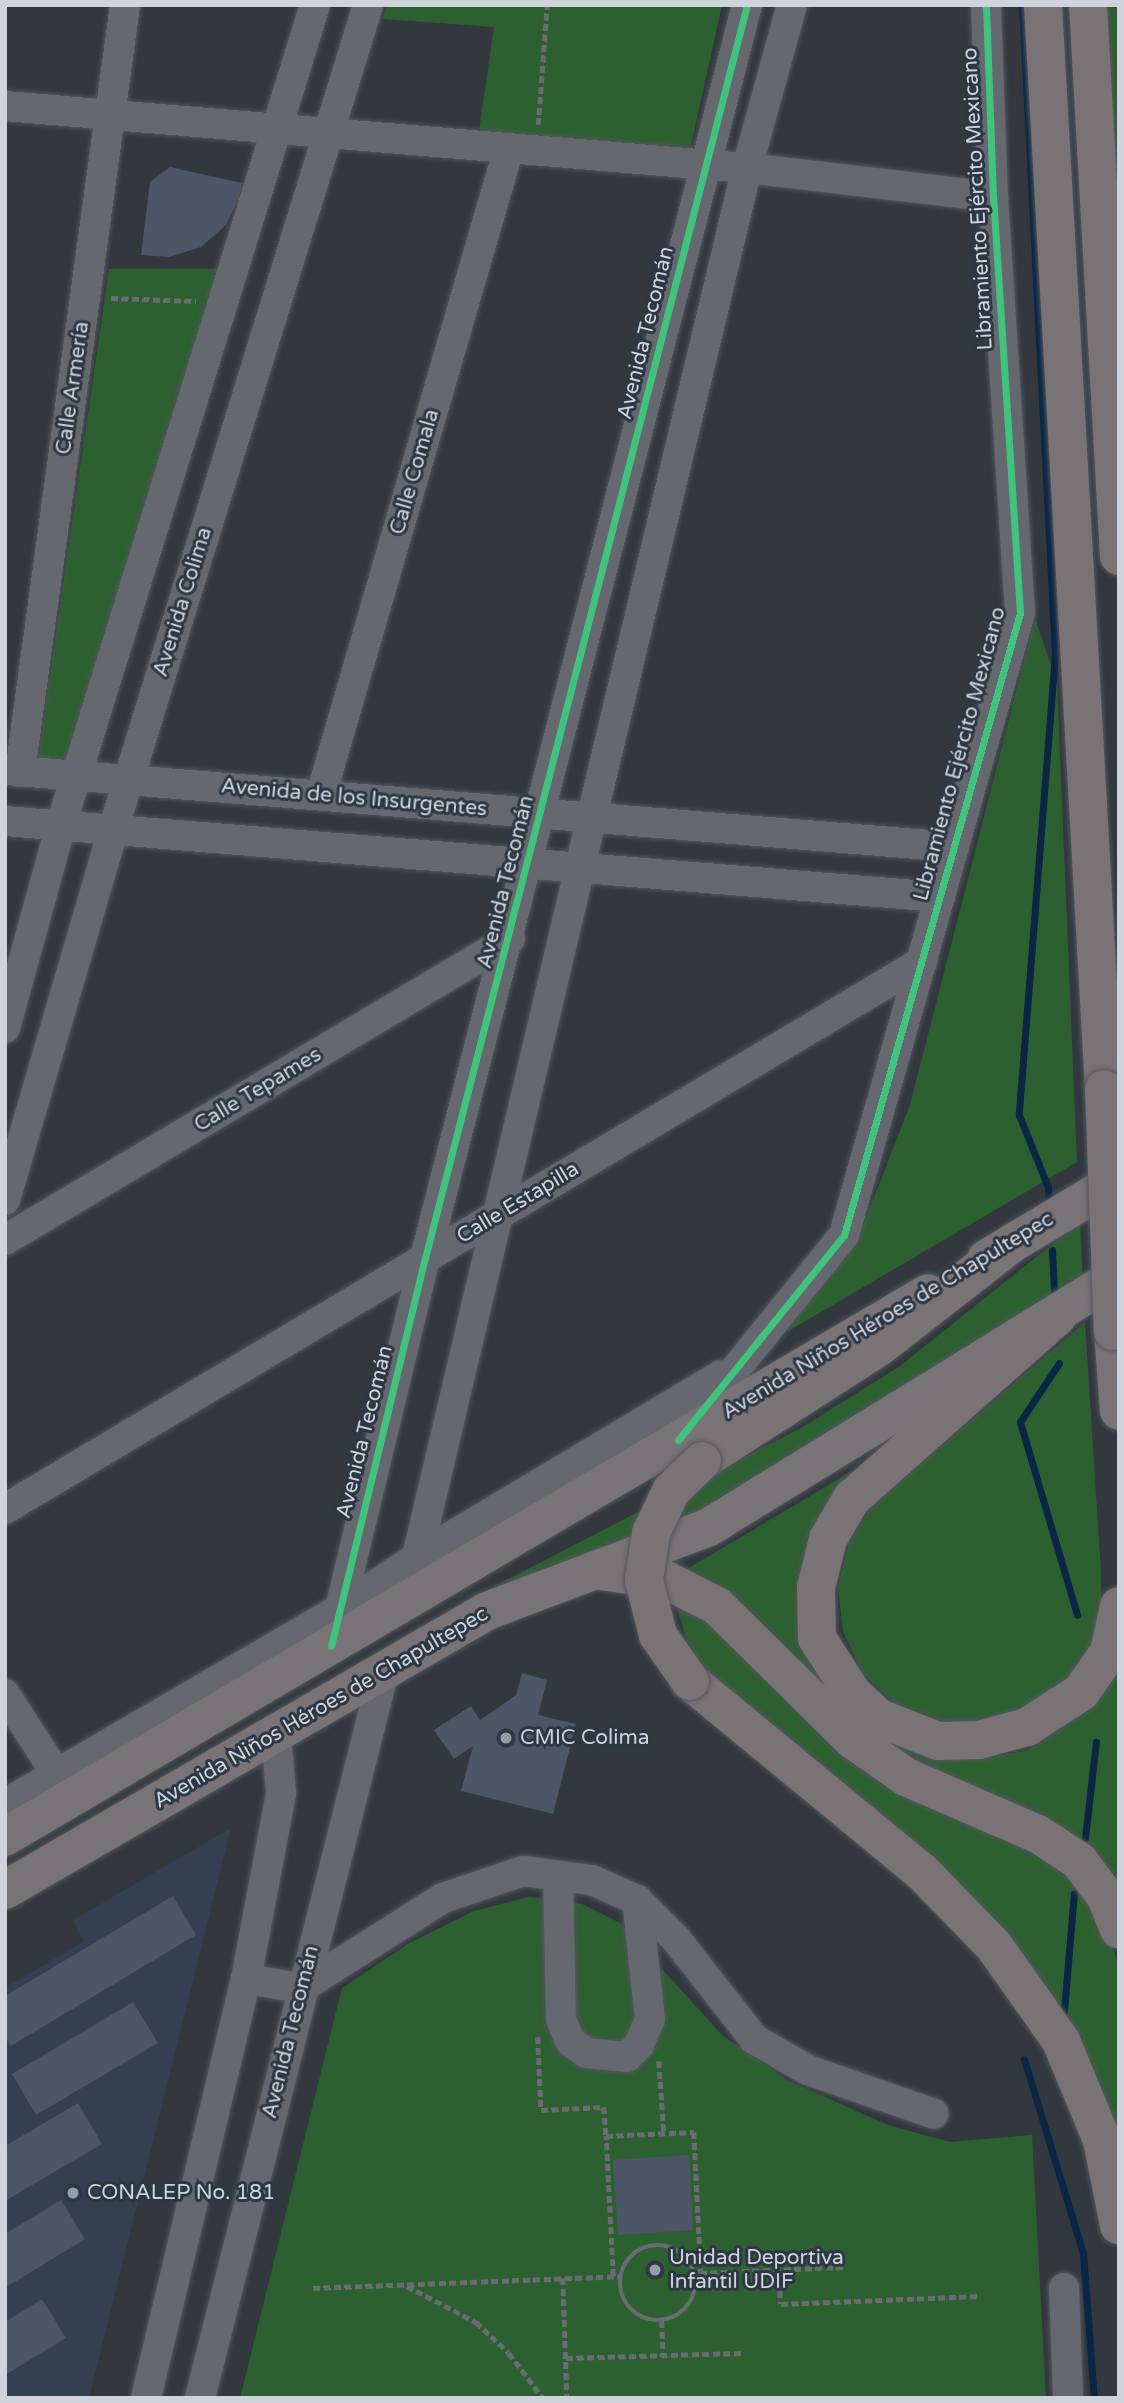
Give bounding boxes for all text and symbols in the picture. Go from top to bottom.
street label: Libramiento Ejército Mexicano [957,47,999,351]
street label: Avenida Tecomán [612,244,680,422]
street label: Calle Armería [51,320,95,456]
street label: Calle Comala [385,406,445,538]
street label: Avenida Colima [148,524,218,680]
street label: Libramiento Ejército Mexicano [909,604,1011,904]
street label: Avenida de los Insurgentes [220,774,488,822]
street label: Avenida Tecomán [472,793,540,971]
street label: Calle Tepames [190,1042,326,1138]
street label: Calle Estapilla [452,1157,584,1249]
street label: Avenida Niños Héroes de Chapultepec [718,1207,1058,1425]
street label: Avenida Tecomán [331,1343,399,1521]
street label: Avenida Niños Héroes de Chapultepec [149,1602,493,1814]
place label: CMIC Colima [520,1725,649,1751]
marker: CMIC Colima [498,1730,514,1746]
street label: Avenida Tecomán [257,1943,325,2121]
place label: CONALEP No. 181 [87,2180,275,2206]
marker: CONALEP No. 181 [65,2185,81,2201]
place label: Unidad Deportiva Infantil UDIF [669,2245,844,2295]
marker: Unidad Deportiva Infantil UDIF [647,2262,663,2278]

